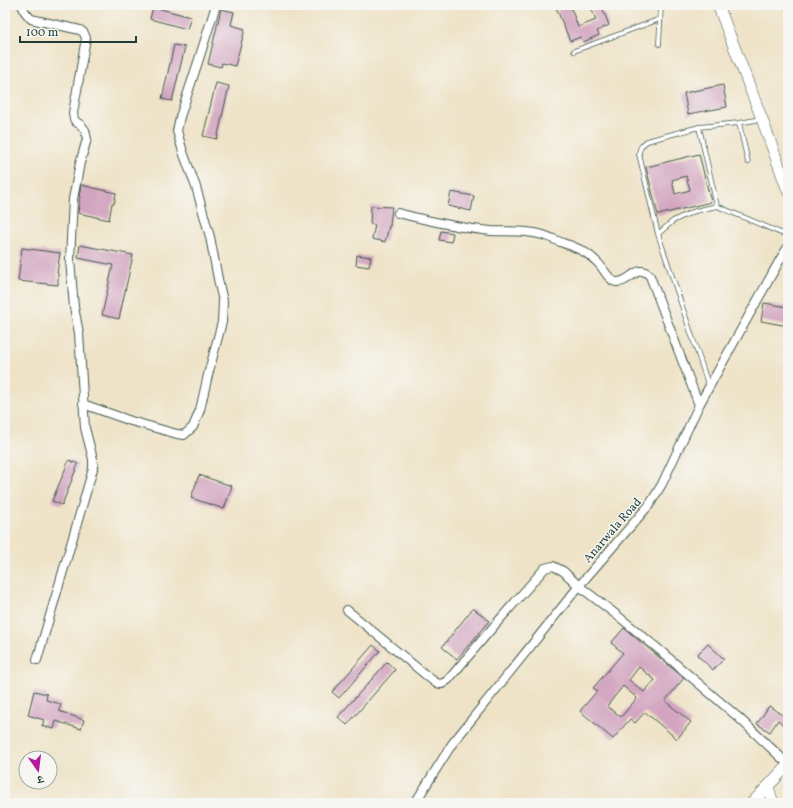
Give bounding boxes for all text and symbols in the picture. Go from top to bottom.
scale bar [20,18,136,44]
text: 100 m [26,25,59,41]
street label: Anarwala Road [580,495,645,566]
north arrow [18,750,58,790]
text: उ [34,770,46,787]

